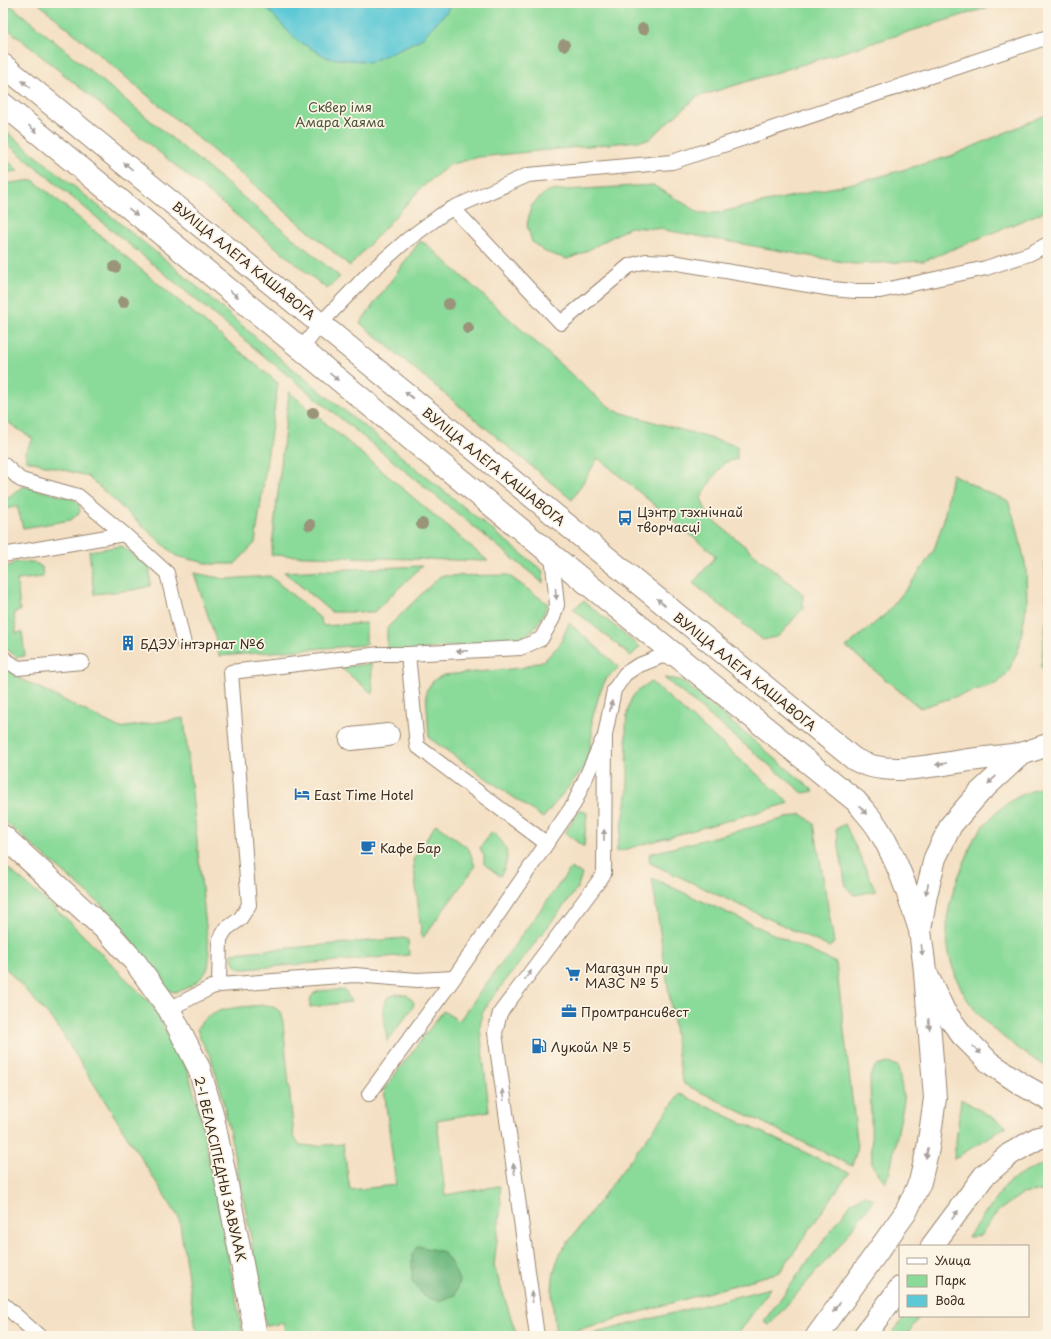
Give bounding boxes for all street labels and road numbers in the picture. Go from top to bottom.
street label: ВУЛІЦА АЛЕГА КАШАВОГА [168,196,320,324]
street label: ВУЛІЦА АЛЕГА КАШАВОГА [418,402,570,530]
street label: ВУЛІЦА АЛЕГА КАШАВОГА [669,607,821,735]
street label: 2-І ВЕЛАСІПЕДНЫ ЗАВУЛАК [190,1074,252,1264]

